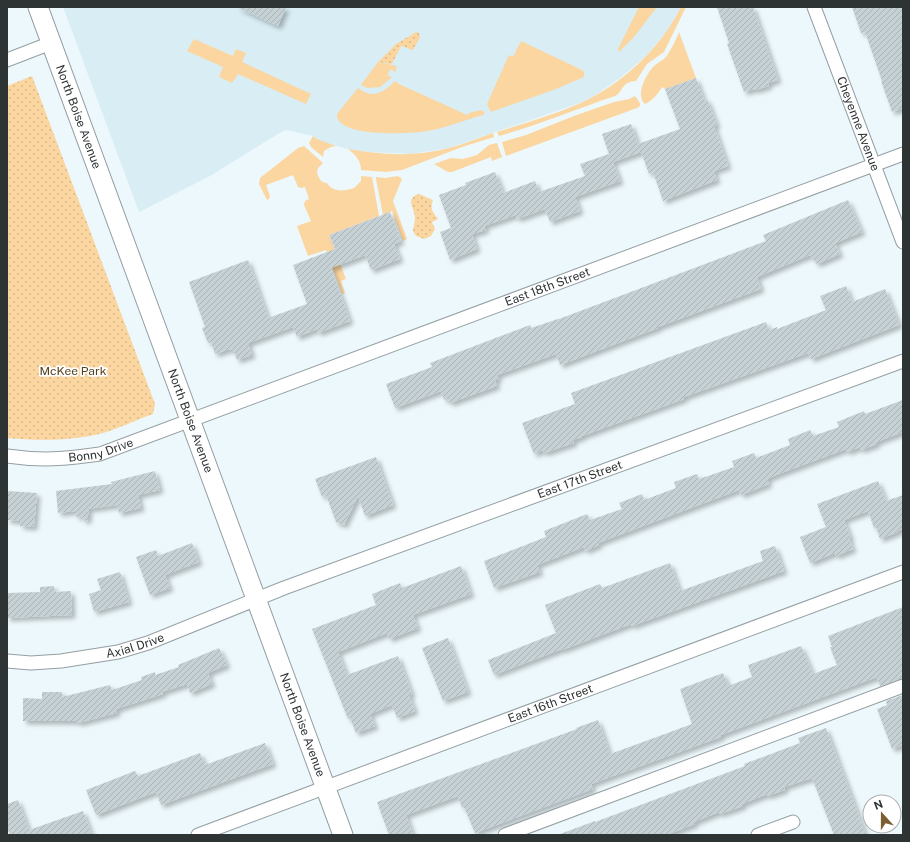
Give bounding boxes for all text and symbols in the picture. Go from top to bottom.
street label: North Boise Avenue [53,63,104,171]
street label: Cheyenne Avenue [834,75,883,173]
street label: East 18th Street [503,264,592,309]
park label: McKee Park [40,364,107,378]
street label: North Boise Avenue [165,367,216,475]
street label: Bonny Drive [68,435,135,465]
street label: East 17th Street [536,457,624,501]
street label: Axial Drive [105,630,166,661]
street label: North Boise Avenue [277,671,328,779]
street label: East 16th Street [506,681,595,726]
north arrow [862,794,902,834]
text: N [872,798,885,812]

